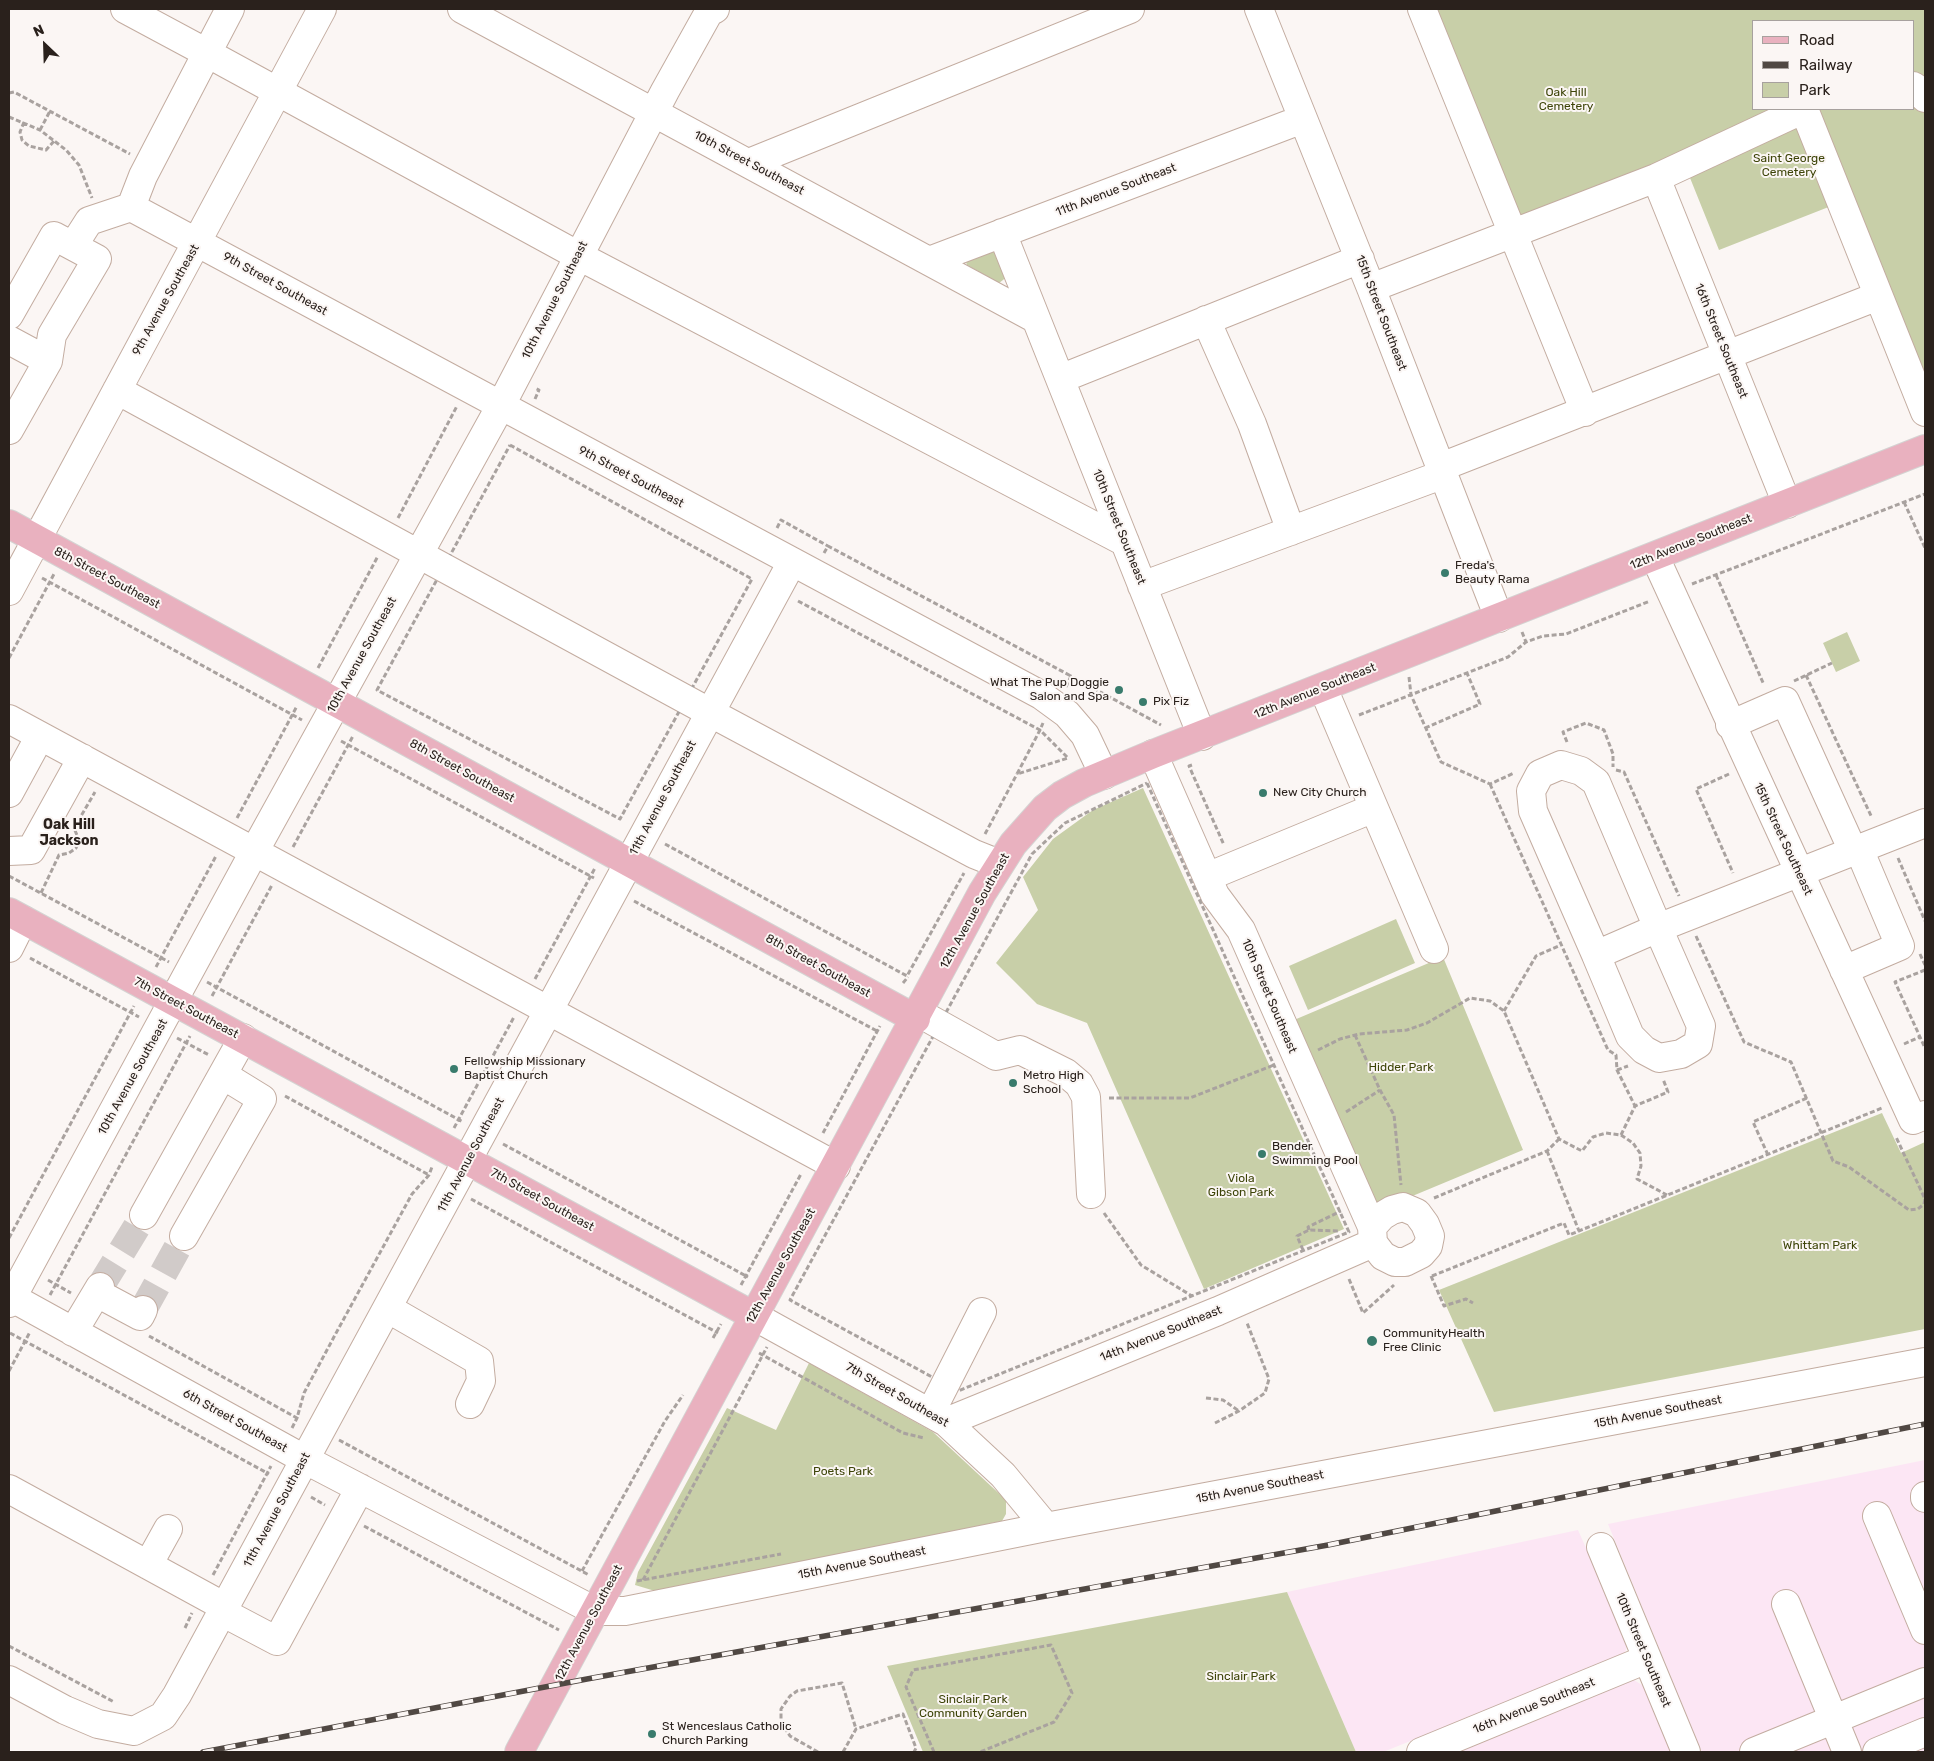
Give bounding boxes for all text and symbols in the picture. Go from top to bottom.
north arrow [20,20,70,70]
legend [1752,20,1914,110]
text: N [31,21,47,41]
text: Road [1799,31,1835,49]
text: Railway [1799,56,1853,74]
text: Park [1799,81,1830,99]
park label: Oak Hill Cemetery [1539,86,1593,114]
street label: 10th Street Southeast [691,128,807,198]
park label: Saint George Cemetery [1753,152,1825,180]
street label: 11th Avenue Southeast [1054,160,1178,220]
street label: 10th Avenue Southeast [519,239,591,361]
street label: 9th Avenue Southeast [129,242,203,358]
street label: 9th Street Southeast [220,249,330,319]
street label: 15th Street Southeast [1352,253,1410,373]
street label: 16th Street Southeast [1691,281,1751,401]
street label: 9th Street Southeast [576,443,686,511]
street label: 10th Street Southeast [1089,467,1149,587]
street label: 12th Avenue Southeast [1628,511,1754,573]
street label: 8th Street Southeast [52,544,162,612]
place label: Freda's Beauty Rama [1455,559,1530,587]
marker: Freda's Beauty Rama [1439,567,1451,579]
street label: 10th Avenue Southeast [324,594,400,716]
street label: 12th Avenue Southeast [1252,660,1378,722]
place label: What The Pup Doggie Salon and Spa [990,676,1109,704]
marker: What The Pup Doggie Salon and Spa [1113,684,1125,696]
place label: Pix Fiz [1153,695,1189,709]
marker: Pix Fiz [1137,696,1149,708]
street label: 8th Street Southeast [407,736,517,806]
street label: 11th Avenue Southeast [627,738,699,858]
street label: 15th Street Southeast [1751,780,1815,898]
place label: New City Church [1273,786,1367,800]
marker: New City Church [1257,787,1269,799]
district label: Oak Hill Jackson [39,817,99,850]
street label: 12th Avenue Southeast [937,851,1013,971]
street label: 8th Street Southeast [763,931,873,1001]
street label: 10th Street Southeast [1238,937,1300,1055]
street label: 7th Street Southeast [131,974,241,1042]
street label: 10th Avenue Southeast [95,1016,171,1138]
place label: Fellowship Missionary Baptist Church [464,1055,586,1083]
park label: Hidder Park [1369,1061,1433,1075]
marker: Fellowship Missionary Baptist Church [448,1063,460,1075]
place label: Metro High School [1023,1069,1084,1097]
marker: Metro High School [1007,1077,1019,1089]
street label: 11th Avenue Southeast [435,1095,507,1215]
place label: Bender Swimming Pool [1272,1140,1358,1168]
marker: Bender Swimming Pool [1256,1148,1268,1160]
street label: 7th Street Southeast [488,1165,596,1235]
park label: Viola Gibson Park [1208,1172,1274,1200]
street label: 12th Avenue Southeast [743,1206,819,1326]
park label: Whittam Park [1783,1239,1857,1253]
street label: 14th Avenue Southeast [1098,1303,1224,1365]
place label: CommunityHealth Free Clinic [1383,1327,1485,1355]
marker: CommunityHealth Free Clinic [1365,1334,1379,1348]
street label: 7th Street Southeast [843,1360,951,1430]
street label: 6th Street Southeast [180,1386,290,1456]
street label: 15th Avenue Southeast [1593,1393,1723,1431]
street label: 11th Avenue Southeast [241,1450,313,1570]
park label: Poets Park [813,1465,873,1479]
street label: 15th Avenue Southeast [1195,1468,1325,1506]
street label: 15th Avenue Southeast [797,1544,927,1582]
street label: 12th Avenue Southeast [552,1562,626,1684]
street label: 10th Street Southeast [1612,1591,1674,1709]
park label: Sinclair Park [1206,1670,1276,1684]
street label: 16th Avenue Southeast [1471,1675,1597,1737]
park label: Sinclair Park Community Garden [919,1693,1027,1721]
place label: St Wenceslaus Catholic Church Parking [662,1720,792,1748]
marker: St Wenceslaus Catholic Church Parking [646,1728,658,1740]

